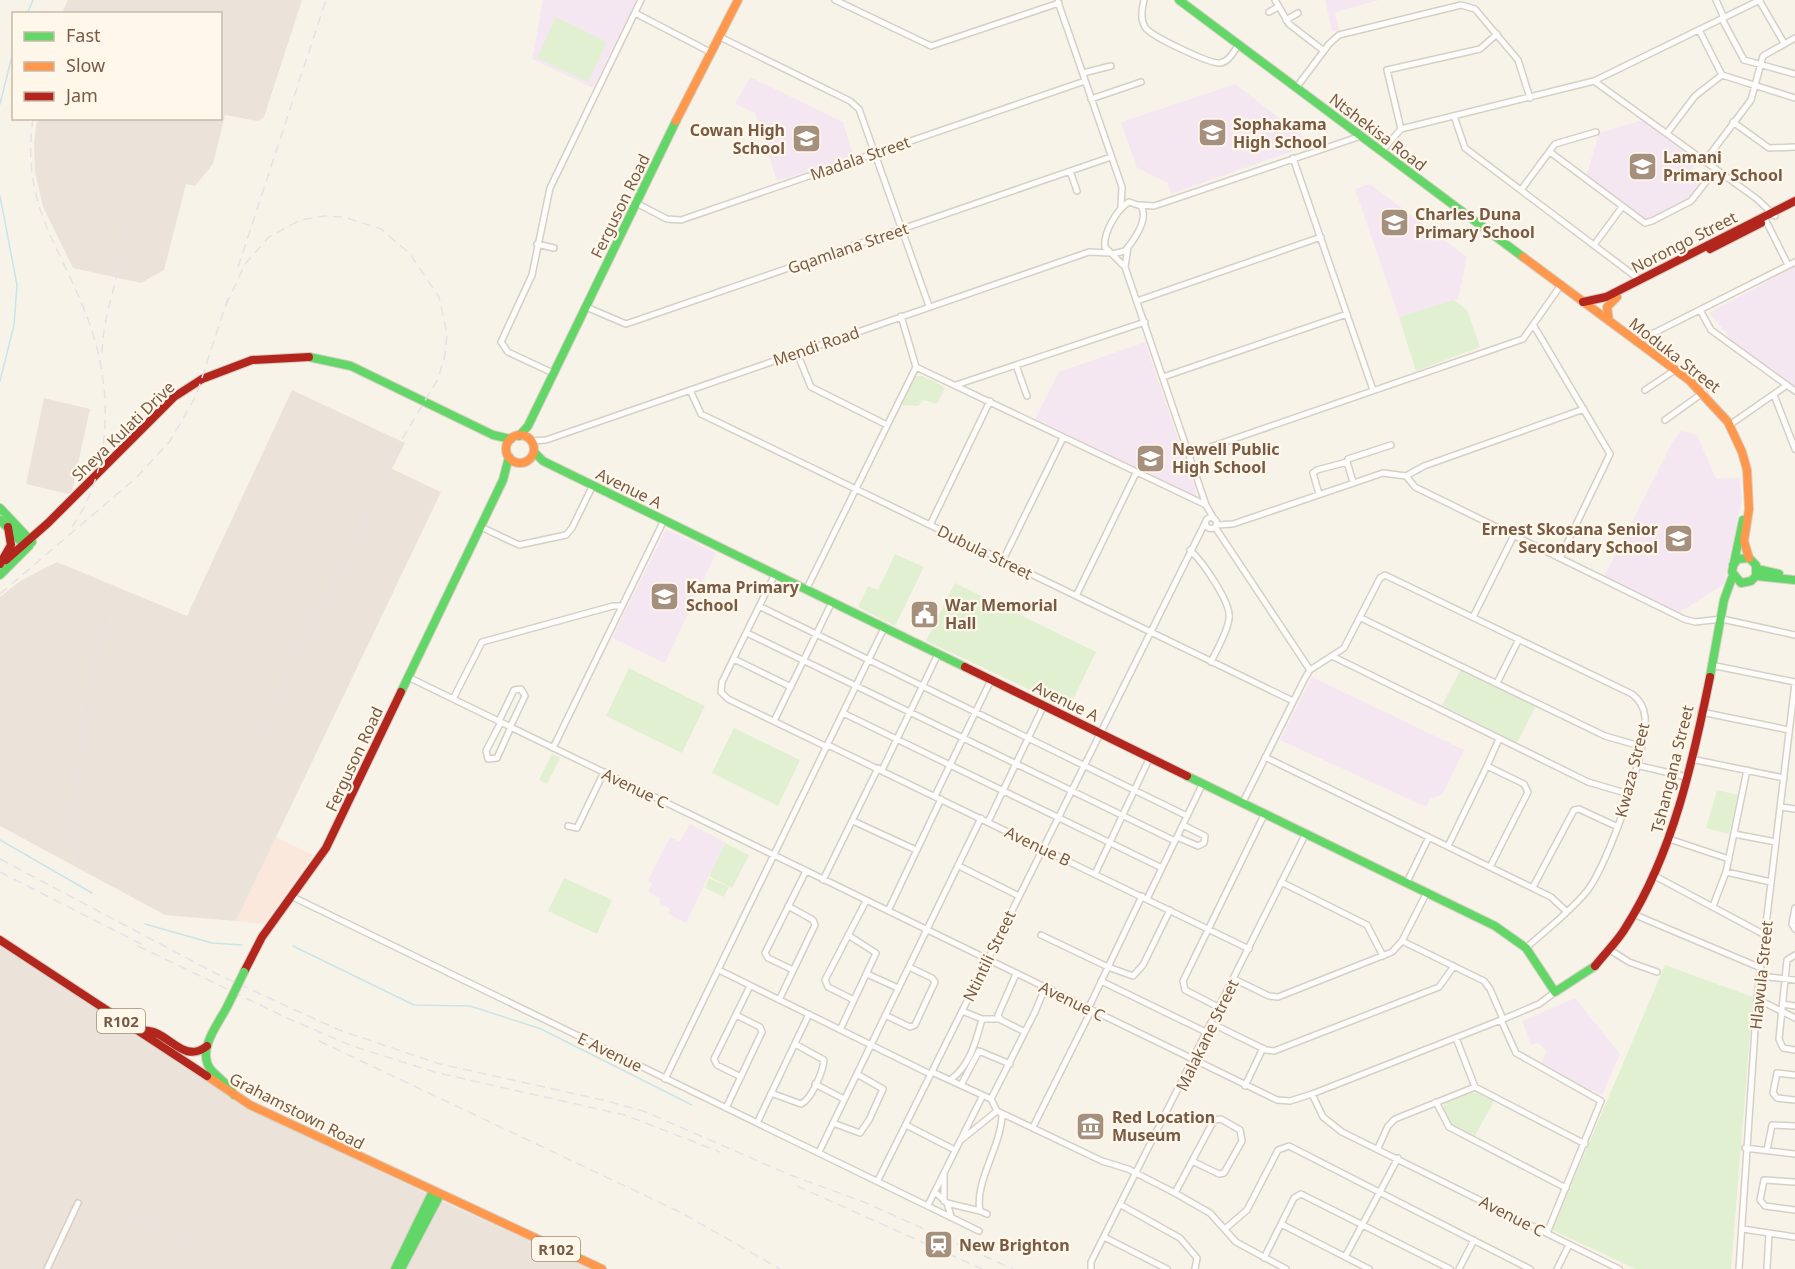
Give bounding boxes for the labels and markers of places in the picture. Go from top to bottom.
place label: Sophakama High School [1233,113,1327,153]
school or university icon: Sophakama High School [1196,117,1228,149]
place label: Cowan High School [690,119,785,159]
school or university icon: Cowan High School [790,123,822,155]
place label: Lamani Primary School [1663,146,1783,186]
school or university icon: Lamani Primary School [1626,150,1658,182]
place label: Charles Duna Primary School [1415,203,1535,243]
school or university icon: Charles Duna Primary School [1378,207,1410,239]
place label: Newell Public High School [1172,438,1279,478]
school or university icon: Newell Public High School [1135,442,1167,474]
place label: Ernest Skosana Senior Secondary School [1482,518,1658,558]
school or university icon: Ernest Skosana Senior Secondary School [1663,522,1695,554]
place label: Kama Primary School [686,576,800,616]
school or university icon: Kama Primary School [649,580,681,612]
place label: War Memorial Hall [945,594,1058,634]
public building icon: War Memorial Hall [908,598,940,630]
place label: Red Location Museum [1112,1106,1215,1146]
museum icon: Red Location Museum [1075,1110,1107,1142]
station icon: New Brighton [922,1229,954,1261]
place label: New Brighton [959,1234,1070,1256]

